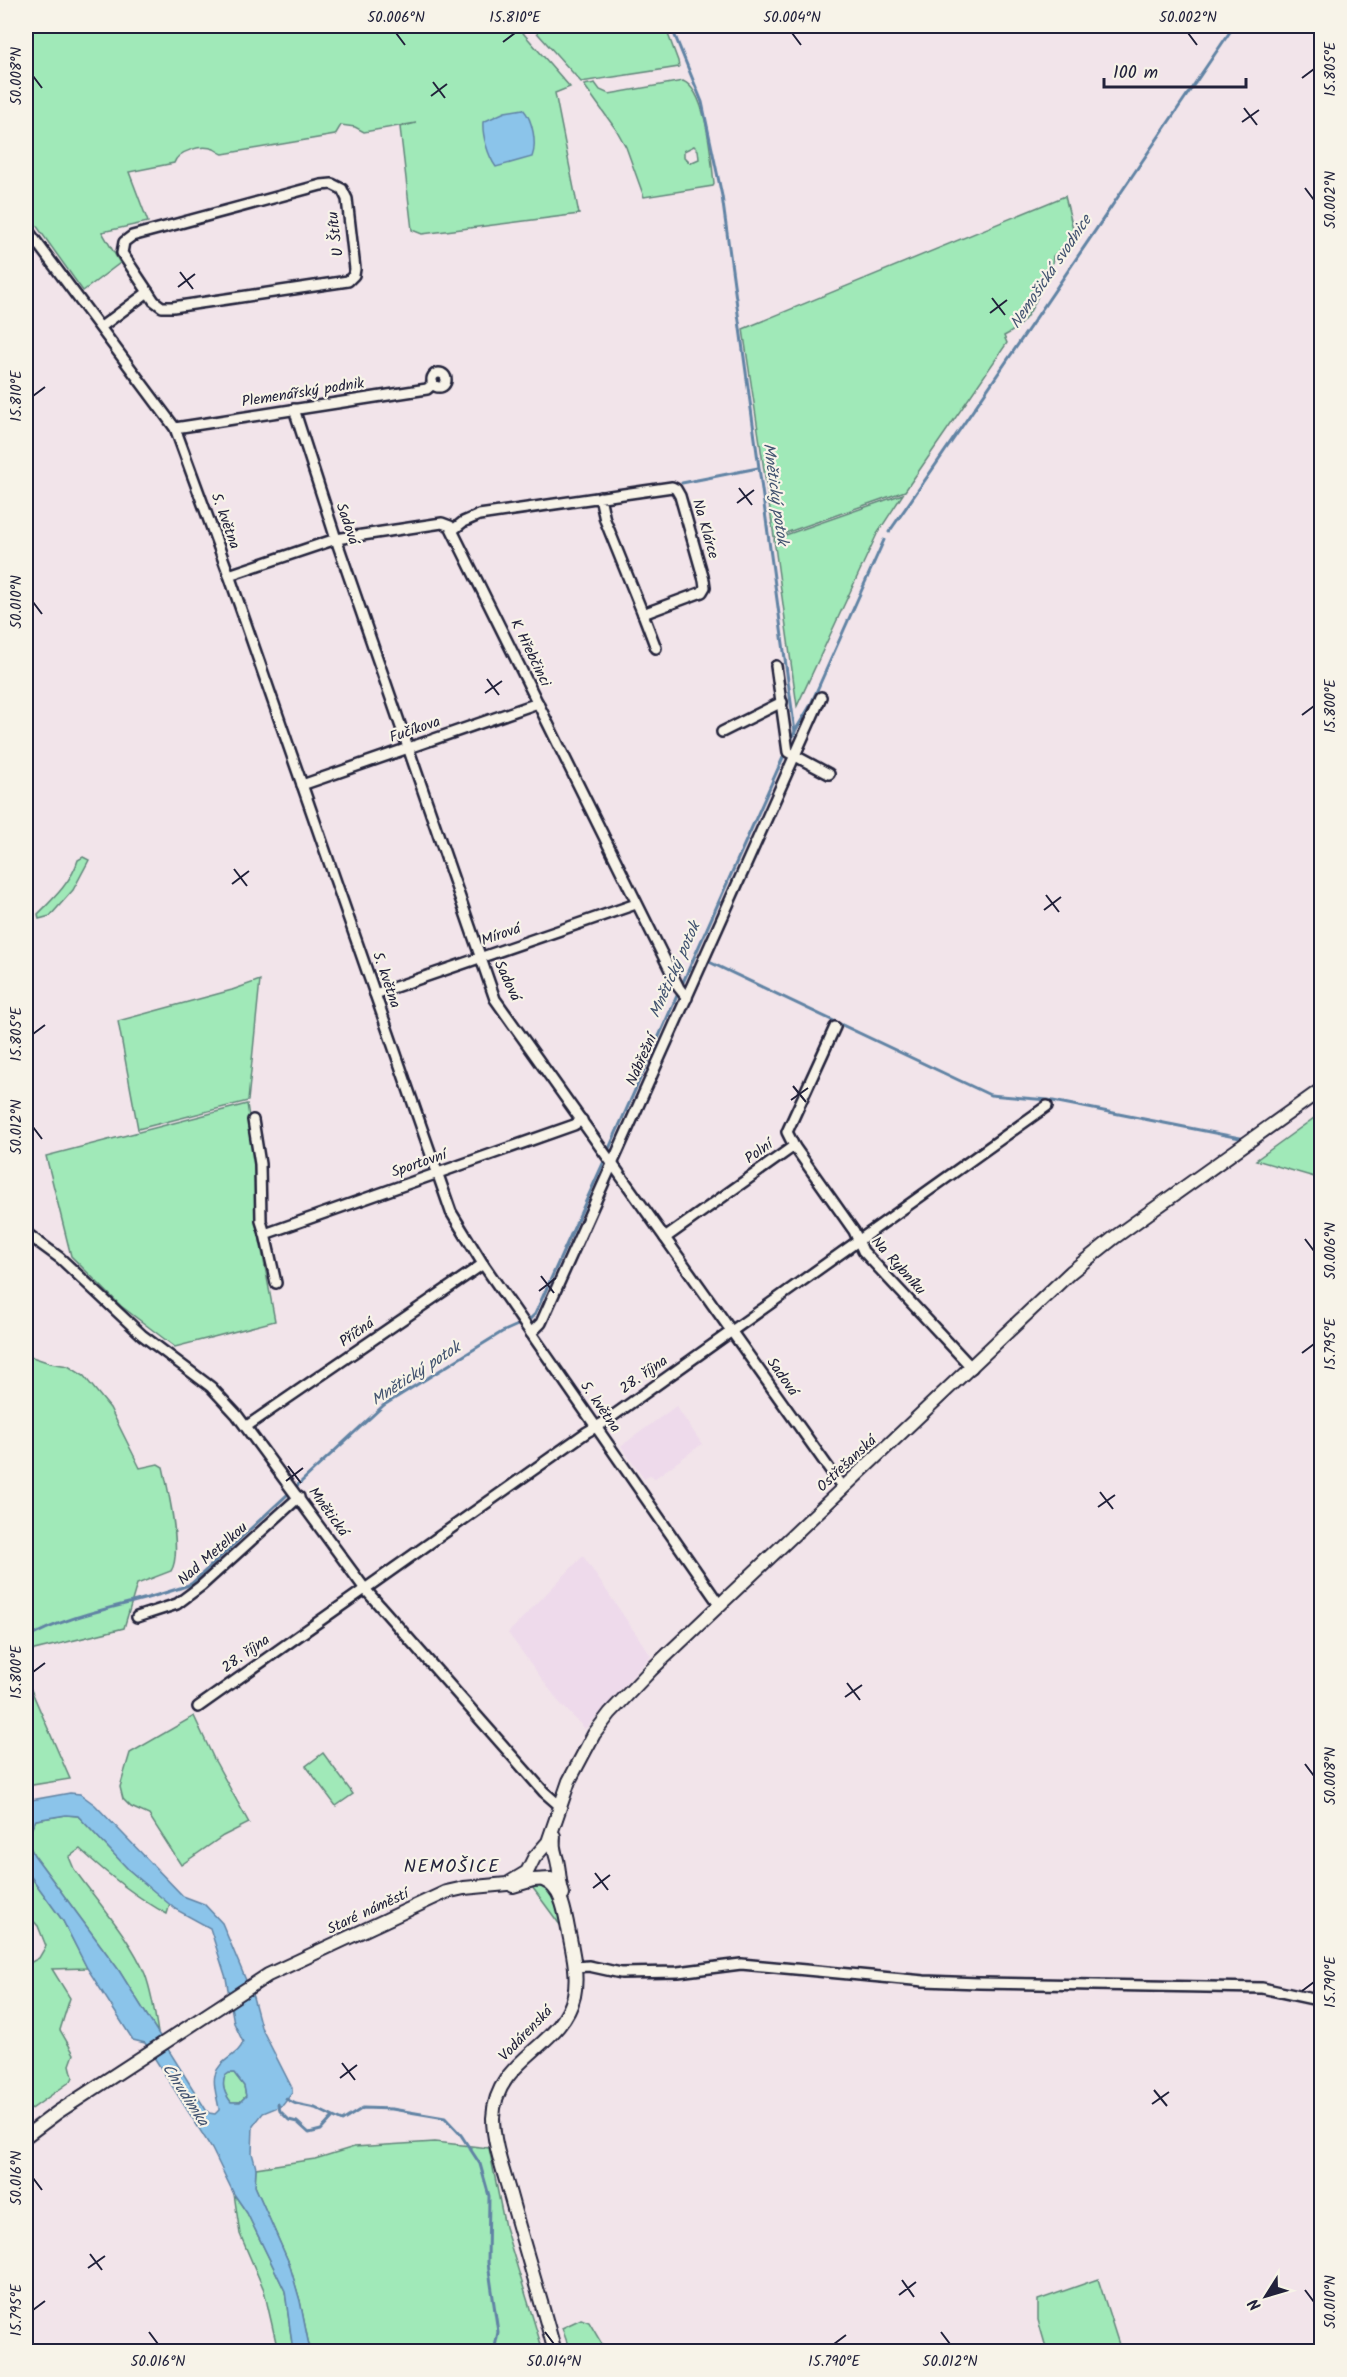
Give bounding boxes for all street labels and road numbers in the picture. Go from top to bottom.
street label: U Štítu [321,210,351,258]
street label: Plemenářský podnik [240,371,367,415]
street label: 5. května [204,489,246,553]
street label: Na Klárce [685,496,725,562]
street label: Sadová [329,500,366,550]
street label: K Hřebčinci [503,615,557,692]
street label: Fučíkova [386,710,444,750]
street label: Mírová [478,916,526,953]
street label: 5. května [365,948,407,1012]
street label: Sadová [487,957,528,1007]
street label: Nábřežní [620,1028,665,1090]
street label: Polní [740,1132,780,1171]
street label: Sportovní [388,1143,452,1185]
street label: Na Rybníku [865,1231,931,1301]
street label: Příčná [334,1311,381,1354]
street label: 28. října [615,1350,673,1400]
street label: Sadová [760,1353,805,1403]
street label: 5. května [573,1376,627,1438]
street label: Ostřešanská [811,1428,884,1498]
street label: Mnětická [302,1482,355,1543]
street label: Nad Metelkou [172,1517,254,1591]
street label: 28. října [217,1629,275,1679]
street label: Staré náměstí [323,1882,415,1941]
street label: Vodárenská [493,1999,560,2067]

